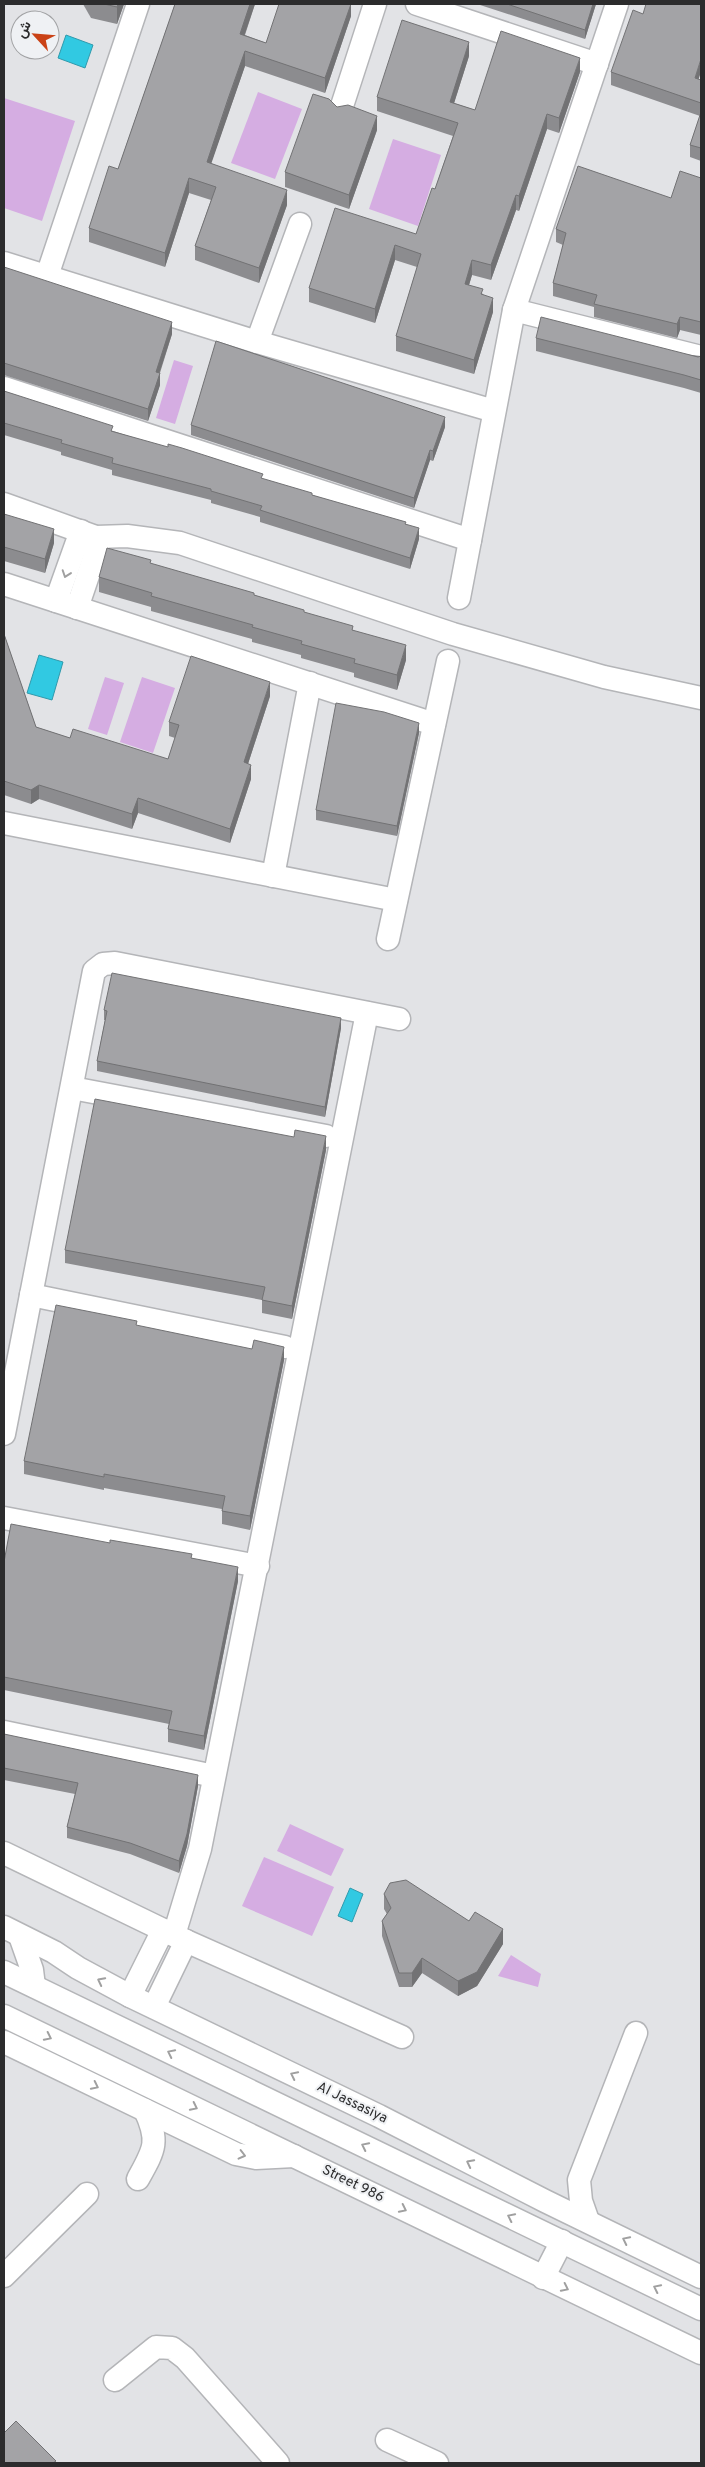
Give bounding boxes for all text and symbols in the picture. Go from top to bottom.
north arrow [10,10,60,60]
text: ش [13,19,36,41]
one-way arrow [61,569,71,578]
one-way arrow [97,1977,106,1987]
one-way arrow [43,2031,52,2041]
one-way arrow [167,2049,176,2059]
one-way arrow [290,2071,299,2081]
street label: Al Jassasiya [314,2079,390,2127]
one-way arrow [90,2080,99,2090]
one-way arrow [189,2101,198,2111]
one-way arrow [361,2142,370,2152]
one-way arrow [237,2149,246,2160]
one-way arrow [467,2159,476,2169]
street label: Street 986 [319,2162,387,2206]
one-way arrow [398,2203,407,2213]
one-way arrow [507,2213,516,2223]
one-way arrow [622,2236,631,2246]
one-way arrow [560,2282,569,2292]
one-way arrow [654,2284,663,2294]

